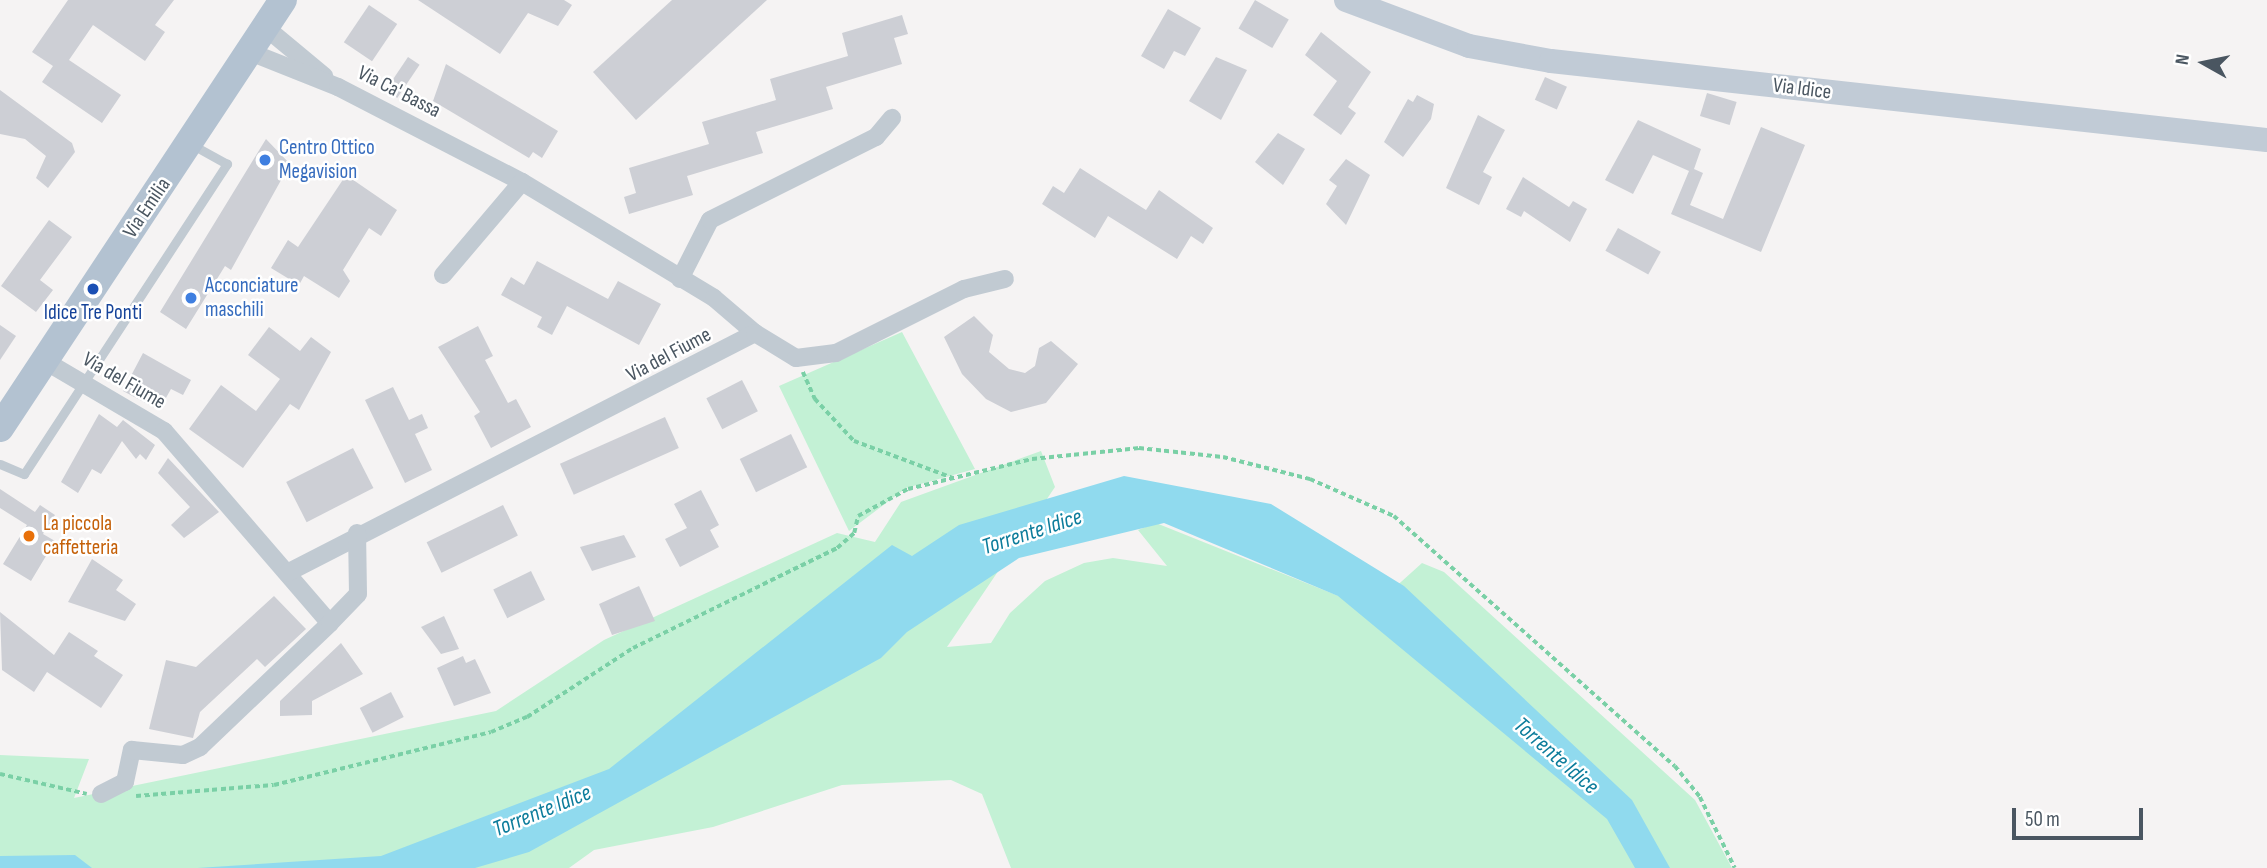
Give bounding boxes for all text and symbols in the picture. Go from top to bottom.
north arrow [2169,28,2239,98]
text: N [2171,53,2195,66]
street label: Via Ca' Bassa [353,60,445,124]
street label: Via Idice [1771,73,1833,105]
place label: Centro Ottico Megavision [279,135,375,185]
marker: Centro Ottico Megavision [257,152,273,168]
street label: Via Emilia [118,173,176,243]
place label: Acconciature maschili [205,273,298,323]
marker: Idice Tre Ponti [85,281,101,297]
marker: Acconciature maschili [183,290,199,306]
place label: Idice Tre Ponti [44,300,142,326]
street label: Via del Fiume [622,322,716,388]
street label: Via del Fiume [78,347,170,415]
water label: Torrente Idice [978,503,1086,561]
place label: La piccola caffetteria [43,511,118,561]
marker: La piccola caffetteria [21,528,37,544]
water label: Torrente Idice [1508,712,1604,800]
water label: Torrente Idice [489,779,595,843]
scale bar [2015,794,2146,838]
text: 50 m [2025,807,2060,832]

